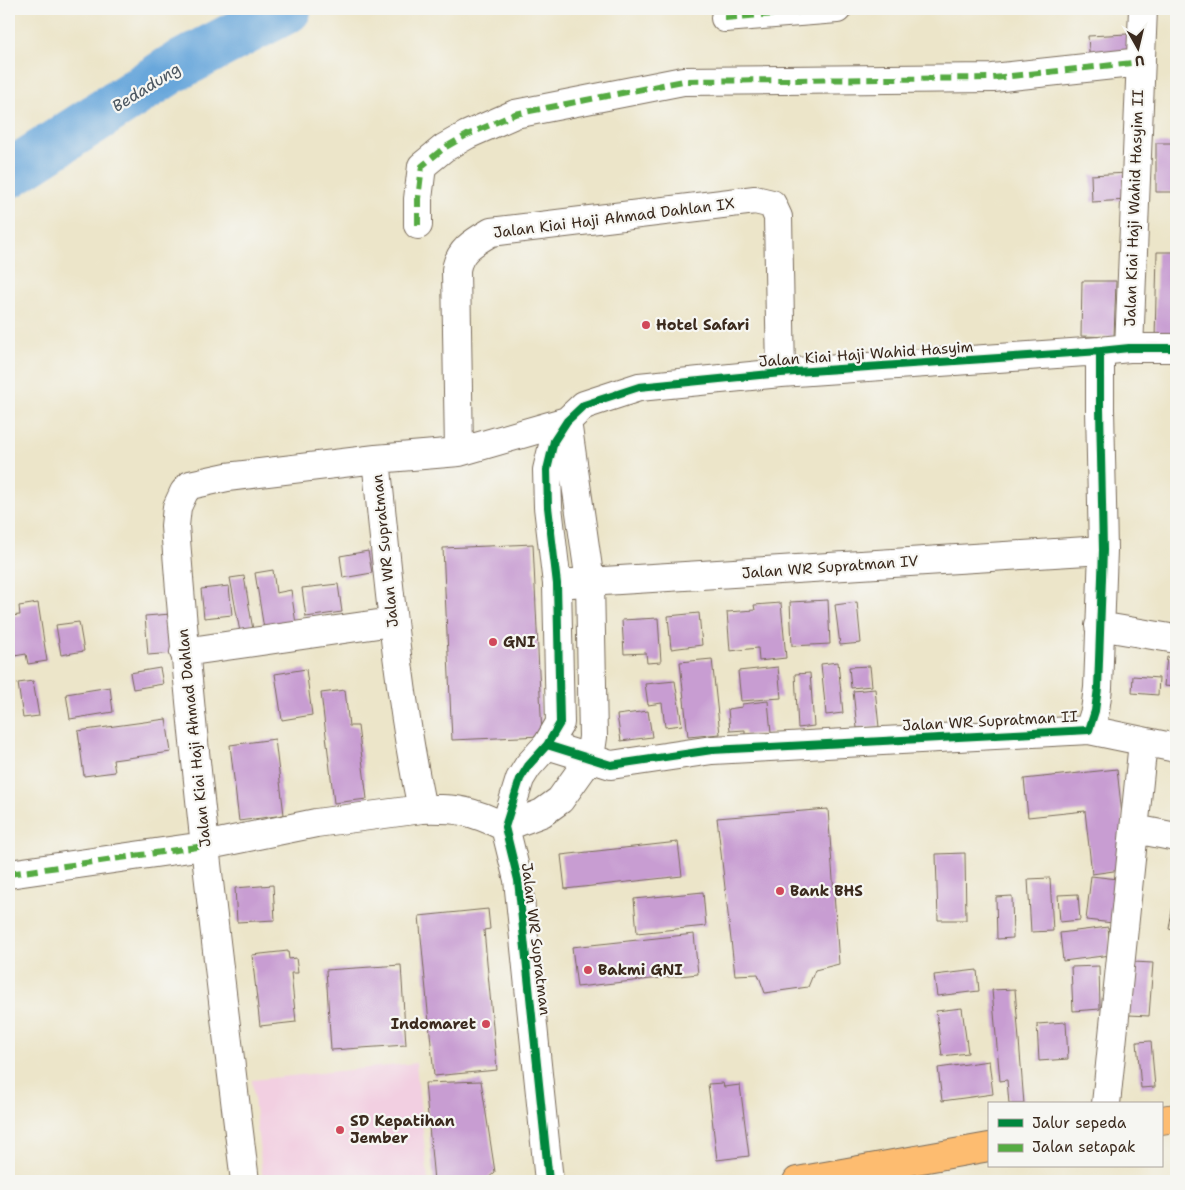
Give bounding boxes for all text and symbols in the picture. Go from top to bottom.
north arrow [1112,22,1162,72]
text: U [1134,51,1146,70]
water label: Bedadung [108,58,185,117]
street label: Jalan Kiai Haji Wahid Hasyim II [1120,89,1148,327]
street label: Jalan Kiai Haji Ahmad Dahlan IX [492,193,736,243]
place label: Hotel Safari [656,315,749,335]
marker: Hotel Safari [640,319,652,331]
street label: Jalan Kiai Haji Wahid Hasyim [758,337,974,371]
street label: Jalan WR Supratman [367,473,403,629]
street label: Jalan WR Supratman IV [741,551,919,583]
street label: Jalan Kiai Haji Ahmad Dahlan [173,628,215,848]
place label: GNI [503,632,535,652]
marker: GNI [487,636,499,648]
street label: Jalan WR Supratman II [902,706,1078,736]
street label: Jalan WR Supratman [517,861,555,1017]
place label: Bank BHS [790,881,863,901]
marker: Bank BHS [774,885,786,897]
place label: Bakmi GNI [598,960,683,980]
marker: Bakmi GNI [582,964,594,976]
place label: Indomaret [391,1014,476,1034]
marker: Indomaret [480,1018,492,1030]
legend [988,1102,1162,1168]
place label: SD Kepatihan Jember [350,1111,455,1148]
text: Jalur sepeda [1032,1113,1127,1133]
marker: SD Kepatihan Jember [334,1124,346,1136]
text: Jalan setapak [1032,1137,1136,1157]

